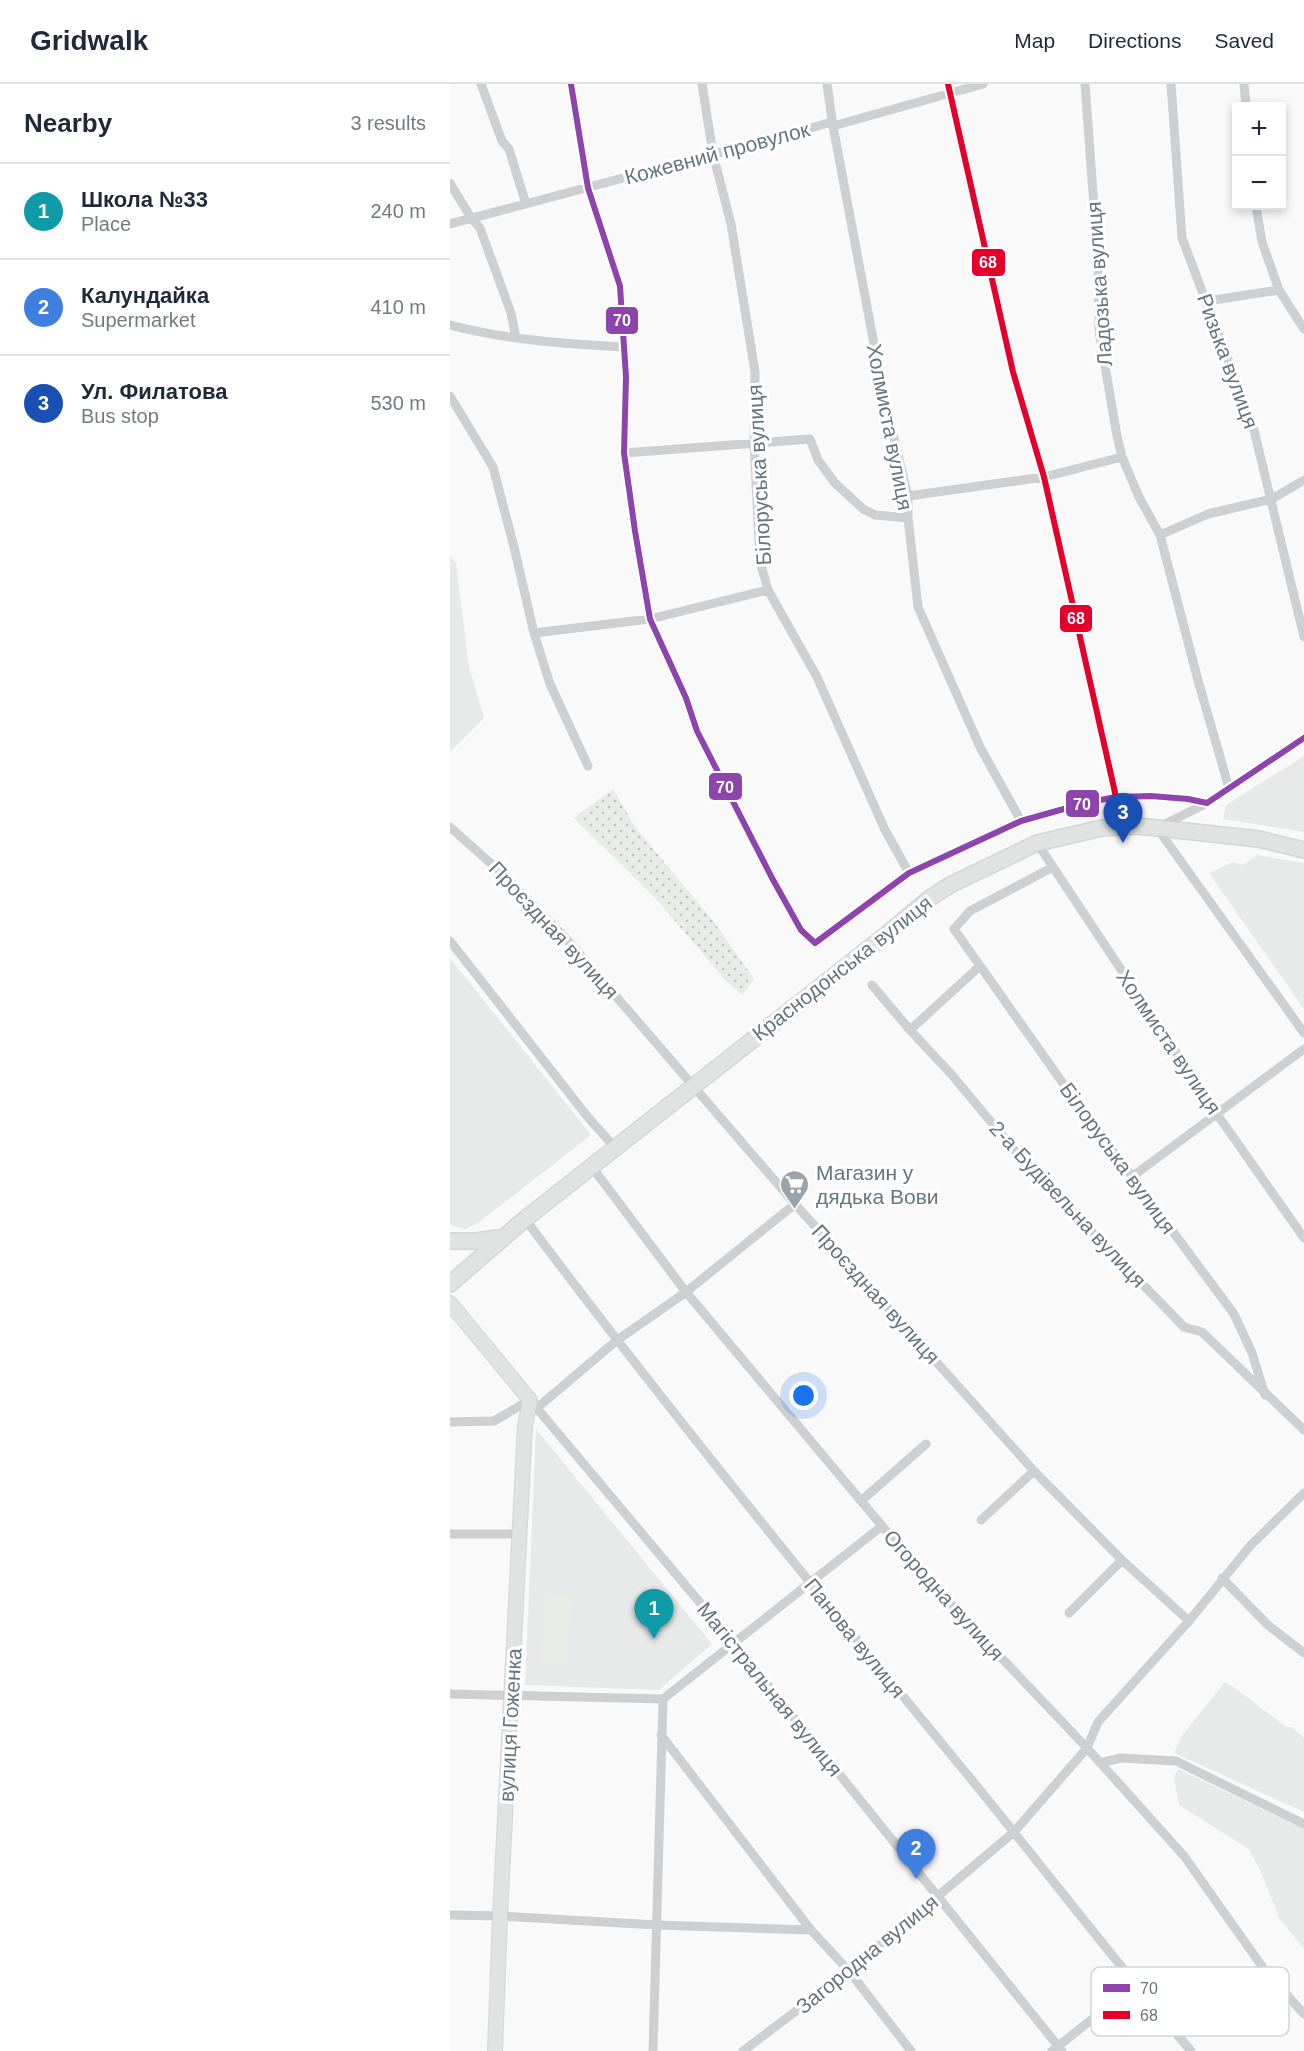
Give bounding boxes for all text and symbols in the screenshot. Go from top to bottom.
text: Gridwalk [30,25,148,56]
text: Map [1014,29,1055,52]
text: Directions [1088,29,1181,52]
text: Saved [1214,29,1274,52]
map controls [1232,102,1286,210]
button: + [1232,102,1286,156]
text: Nearby [24,108,112,138]
text: 3 results [350,112,426,134]
street label: Кожевний провулок [622,117,813,189]
button: − [1232,156,1286,210]
text: Школа №33 [81,187,208,212]
text: 1 [38,200,49,222]
text: 240 m [370,200,426,222]
street label: Ладозька вулиця [1082,201,1116,367]
text: Place [81,213,131,235]
line badge: 68 [971,248,1006,277]
text: 68 [979,254,997,271]
text: Калундайка [81,283,209,308]
street label: Ризька вулиця [1193,291,1263,431]
text: 2 [38,296,49,318]
text: 410 m [370,296,426,318]
line badge: 70 [605,306,639,335]
text: Supermarket [81,309,196,331]
text: 70 [613,312,631,329]
street label: Холмиста вулиця [863,342,917,512]
text: Ул. Филатова [81,379,227,404]
street label: Білоруська вулиця [743,384,775,566]
text: 3 [38,392,49,414]
text: 530 m [370,392,426,414]
text: Bus stop [81,405,159,427]
line badge: 68 [1059,604,1093,633]
text: 68 [1067,610,1085,627]
line badge: 70 [708,772,743,801]
text: 70 [716,779,734,796]
line badge: 70 [1065,789,1100,818]
pin: 3 [1104,794,1142,843]
text: 70 [1073,796,1091,813]
street label: Проєздная вулиця [484,857,624,1003]
street label: Краснодонська вулиця [748,891,936,1045]
street label: Холмиста вулиця [1112,966,1226,1118]
street label: Білоруська вулиця [1055,1078,1181,1238]
street label: 2-а Будівельна вулиця [985,1116,1151,1292]
place label: Магазин у дядька Вови [816,1161,939,1208]
supermarket icon: Магазин у дядька Вови [779,1168,811,1210]
street label: Проєздная вулиця [808,1220,944,1368]
your location [789,1381,818,1410]
street label: Огородна вулиця [879,1525,1009,1665]
street label: Панова вулиця [800,1574,910,1702]
pin: 1 [634,1590,674,1639]
street label: Магістральная вулиця [693,1597,847,1781]
street label: вулиця Гоженка [494,1647,526,1803]
pin: 2 [896,1830,936,1879]
street label: Загородна вулиця [792,1890,942,2018]
legend [1091,1967,1289,2036]
text: 70 [1140,1980,1158,1997]
text: 68 [1140,2007,1158,2024]

